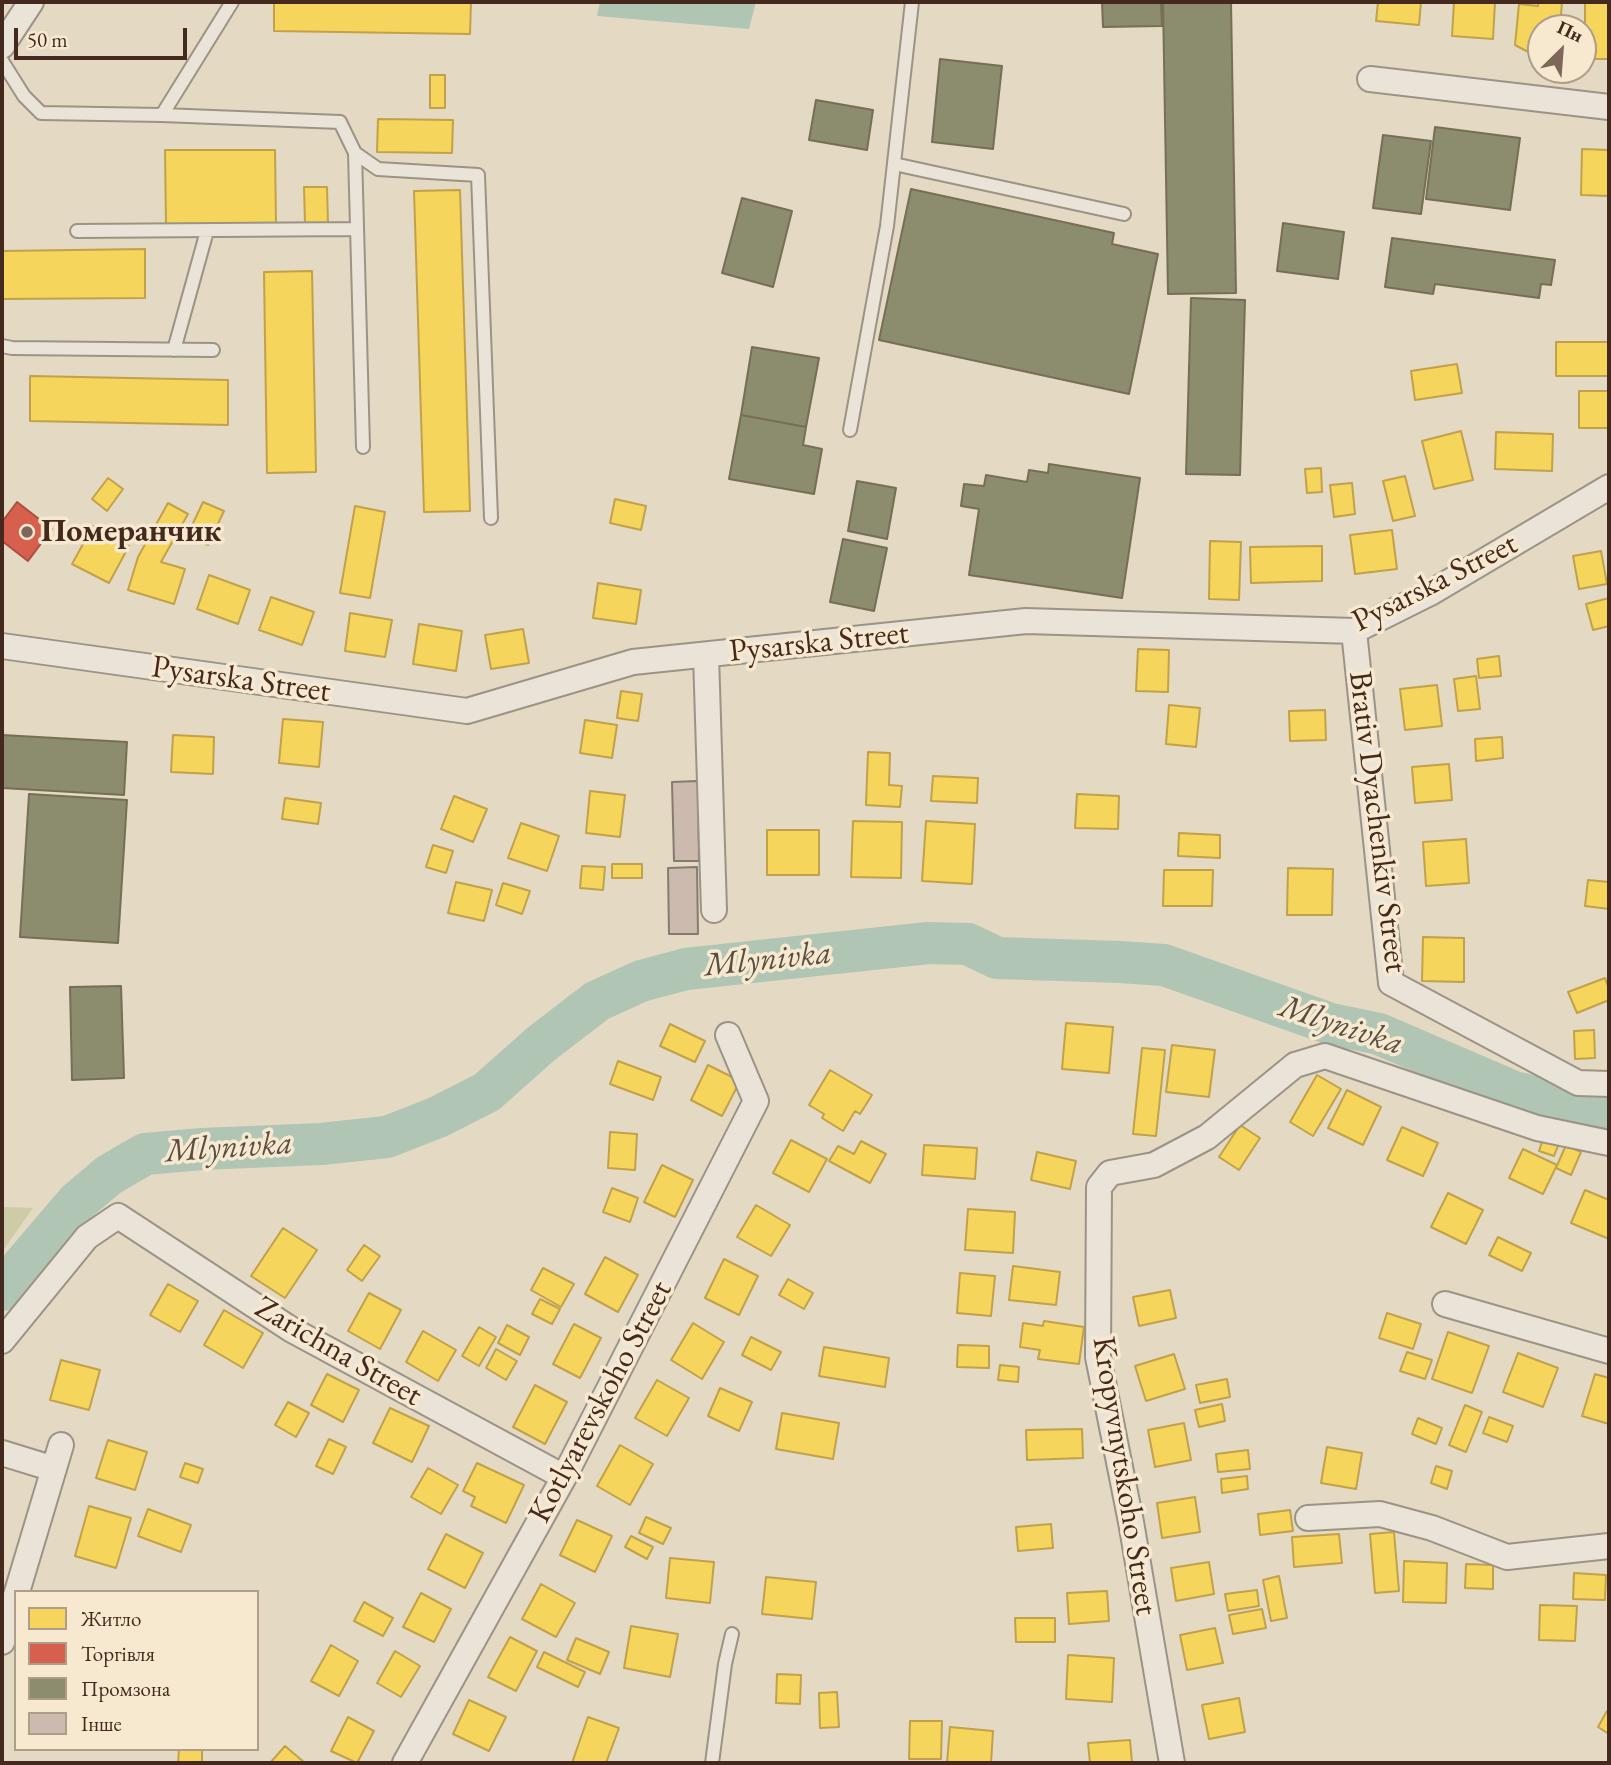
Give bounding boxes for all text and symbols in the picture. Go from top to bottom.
scale bar [18,14,191,58]
north arrow [1527,14,1597,84]
text: Пн [1553,15,1587,48]
text: 50 m [27,26,68,53]
place label: Померанчик [41,513,221,551]
marker: Померанчик [19,524,35,540]
street label: Pysarska Street [1346,525,1524,641]
street label: Pysarska Street [727,614,911,672]
street label: Pysarska Street [149,648,333,712]
street label: Brativ Dyachenkiv Street [1339,669,1415,975]
water label: Mlynivka [703,934,833,986]
water label: Mlynivka [1274,987,1408,1065]
water label: Mlynivka [164,1124,294,1172]
street label: Kotlyarevskoho Street [521,1274,681,1530]
street label: Zarichna Street [248,1289,428,1415]
street label: Kropyvnytskoho Street [1083,1334,1165,1618]
legend [14,1590,259,1751]
text: Житло [81,1605,141,1632]
text: Торгівля [81,1640,155,1667]
text: Промзона [81,1675,170,1702]
text: Інше [81,1710,122,1737]

